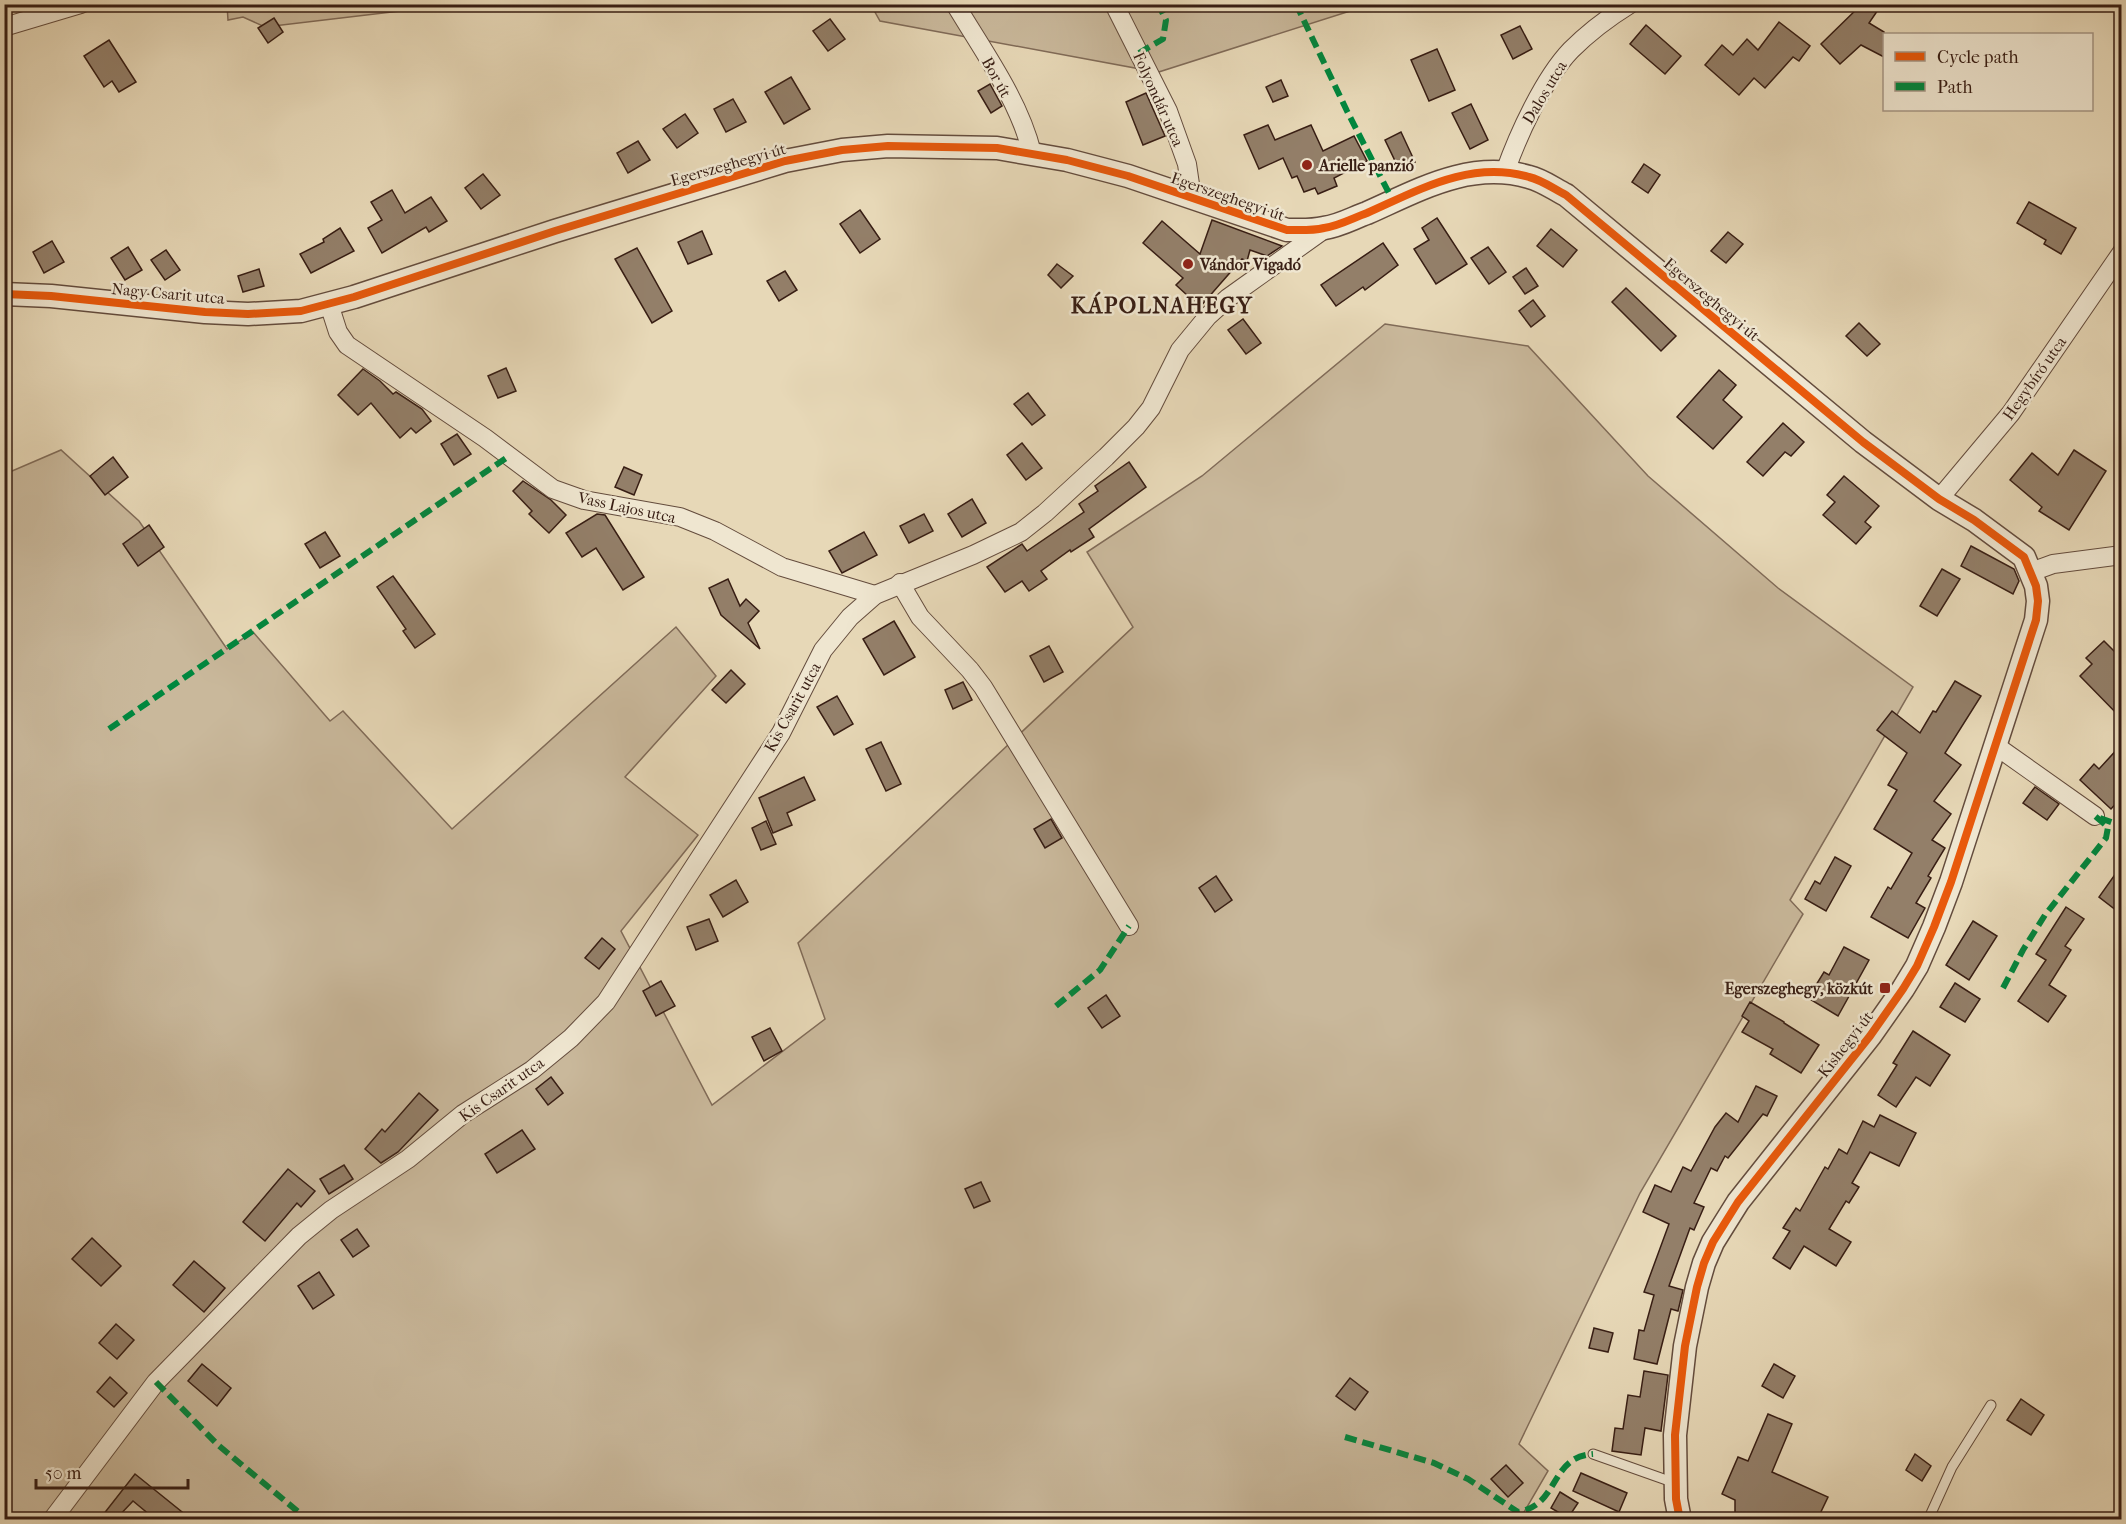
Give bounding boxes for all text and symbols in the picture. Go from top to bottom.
legend [1883,33,2093,111]
text: Cycle path [1937,47,2018,68]
street label: Folyondár utca [1129,49,1188,150]
street label: Bor út [978,54,1016,101]
street label: Dalos utca [1518,57,1571,127]
text: Path [1937,77,1973,98]
street label: Egerszeghegyi út [668,139,788,190]
place label: Arielle panzió [1318,156,1414,176]
marker: Arielle panzió [1300,158,1314,172]
street label: Egerszeghegyi út [1168,168,1288,225]
street label: Egerszeghegyi út [1660,254,1764,345]
place label: Vándor Vigadó [1199,255,1301,275]
marker: Vándor Vigadó [1181,257,1195,271]
street label: Nagy Csarit utca [111,279,226,308]
district label: KÁPOLNAHEGY [1071,291,1253,319]
street label: Hegybíró utca [1999,332,2071,424]
street label: Vass Lajos utca [575,488,678,527]
street label: Kis Csarit utca [760,659,825,755]
place label: Egerszeghegy, közkút [1724,979,1873,999]
marker: Egerszeghegy, közkút [1878,981,1892,995]
street label: Kishegyi út [1814,1007,1877,1081]
street label: Kis Csarit utca [455,1053,548,1126]
scale bar [36,1452,188,1490]
text: 50 m [45,1463,82,1484]

